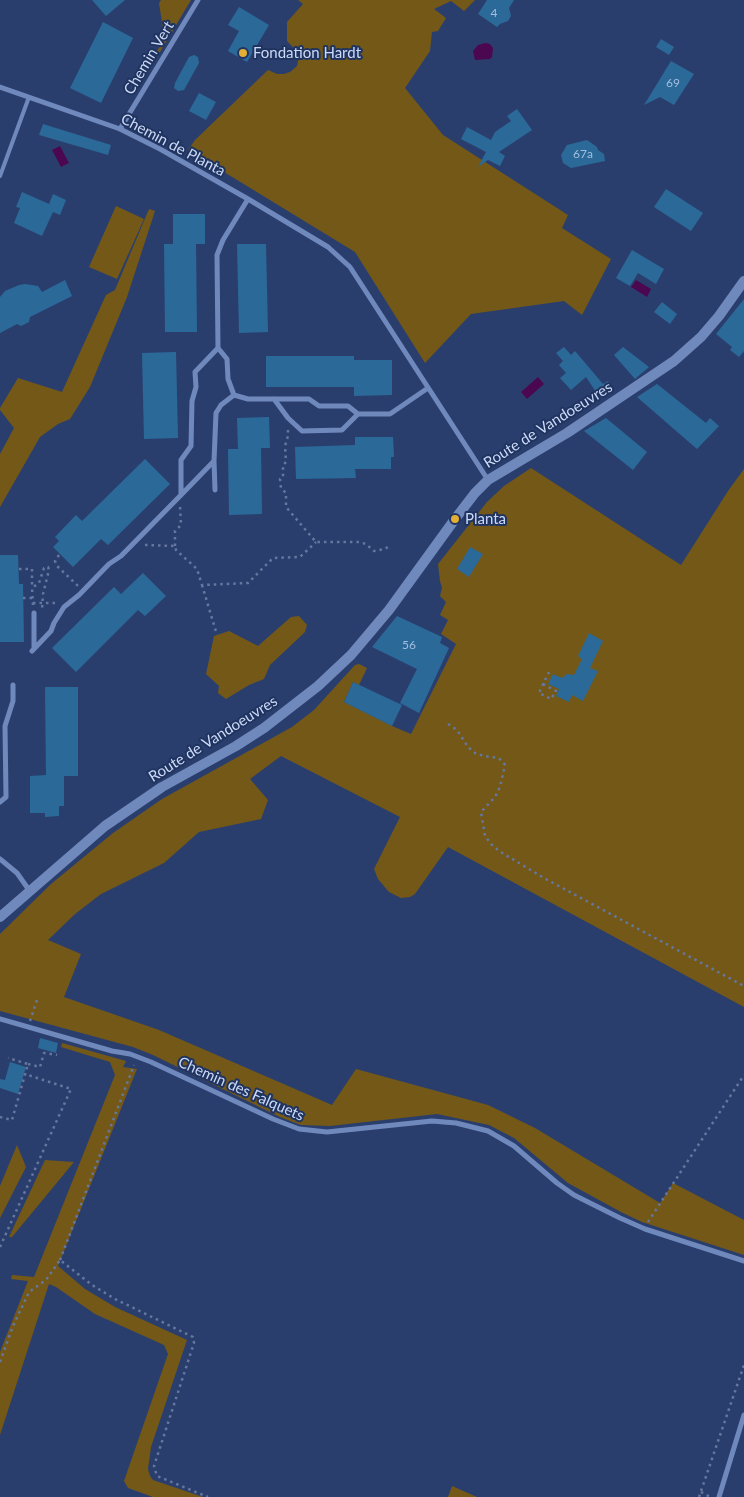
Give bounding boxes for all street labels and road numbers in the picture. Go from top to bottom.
street label: Chemin Vert [120,18,178,98]
street label: Chemin de Planta [118,110,228,180]
street label: Route de Vandoeuvres [480,378,616,472]
street label: Route de Vandoeuvres [145,692,281,786]
street label: Chemin des Falquets [175,1053,307,1125]

